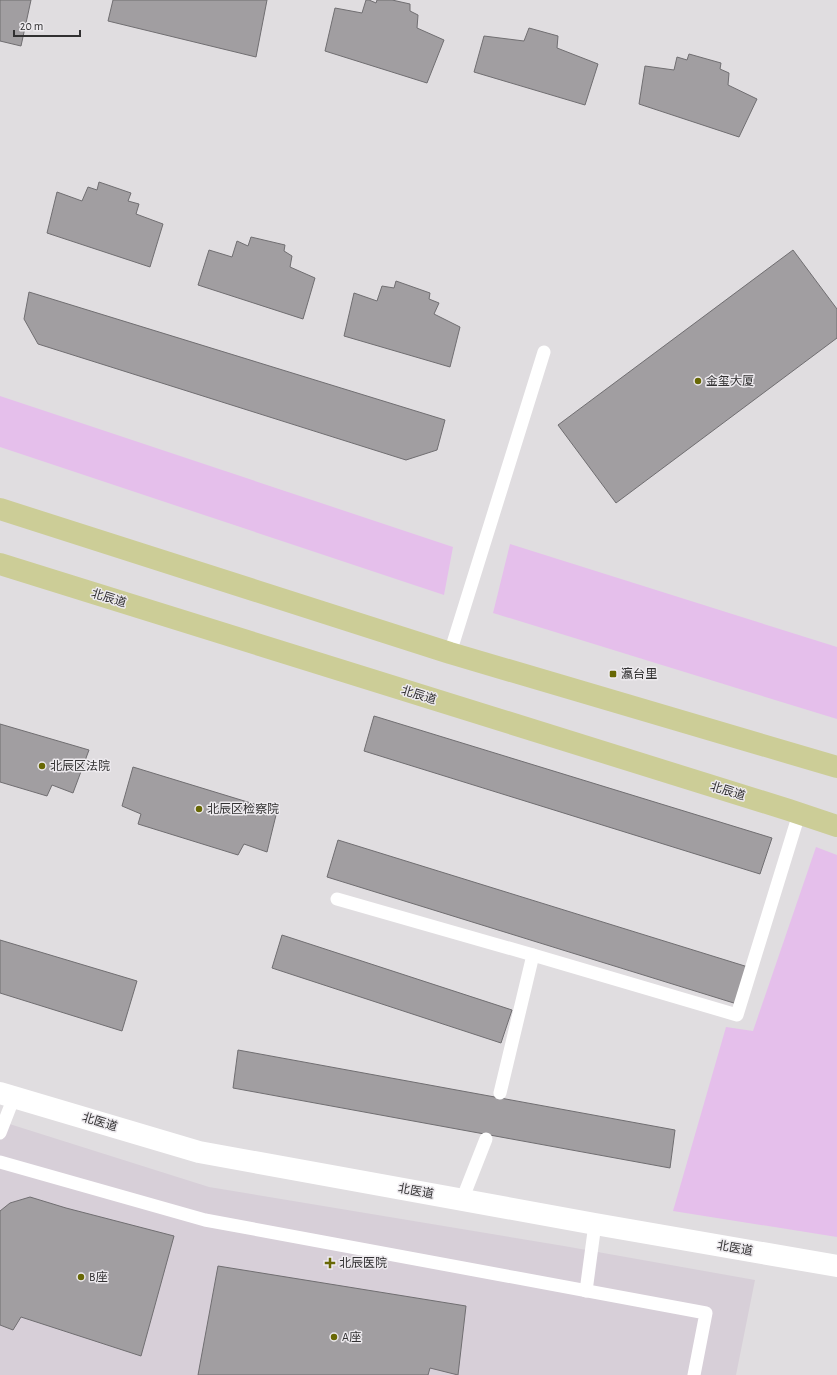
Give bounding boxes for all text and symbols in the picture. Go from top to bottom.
scale bar [14,12,80,38]
text: 20 m [20,20,43,32]
place label: 金玺大厦 [706,374,754,387]
marker: 金玺大厦 [693,376,703,386]
street label: 北辰道 [90,586,128,609]
place label: 瀛台里 [621,667,657,680]
marker: 瀛台里 [608,669,618,679]
street label: 北辰道 [400,683,438,706]
place label: 北辰区法院 [50,759,110,772]
marker: 北辰区法院 [37,761,47,771]
street label: 北辰道 [709,779,747,802]
place label: 北辰区检察院 [207,802,279,815]
marker: 北辰区检察院 [194,804,204,814]
street label: 北医道 [81,1110,119,1133]
street label: 北医道 [397,1181,435,1200]
street label: 北医道 [716,1238,754,1257]
place label: 北辰医院 [339,1256,387,1269]
marker: 北辰医院 [324,1257,336,1269]
place label: B座 [89,1270,107,1283]
marker: B座 [76,1272,86,1282]
place label: A座 [342,1330,361,1343]
marker: A座 [329,1332,339,1342]

